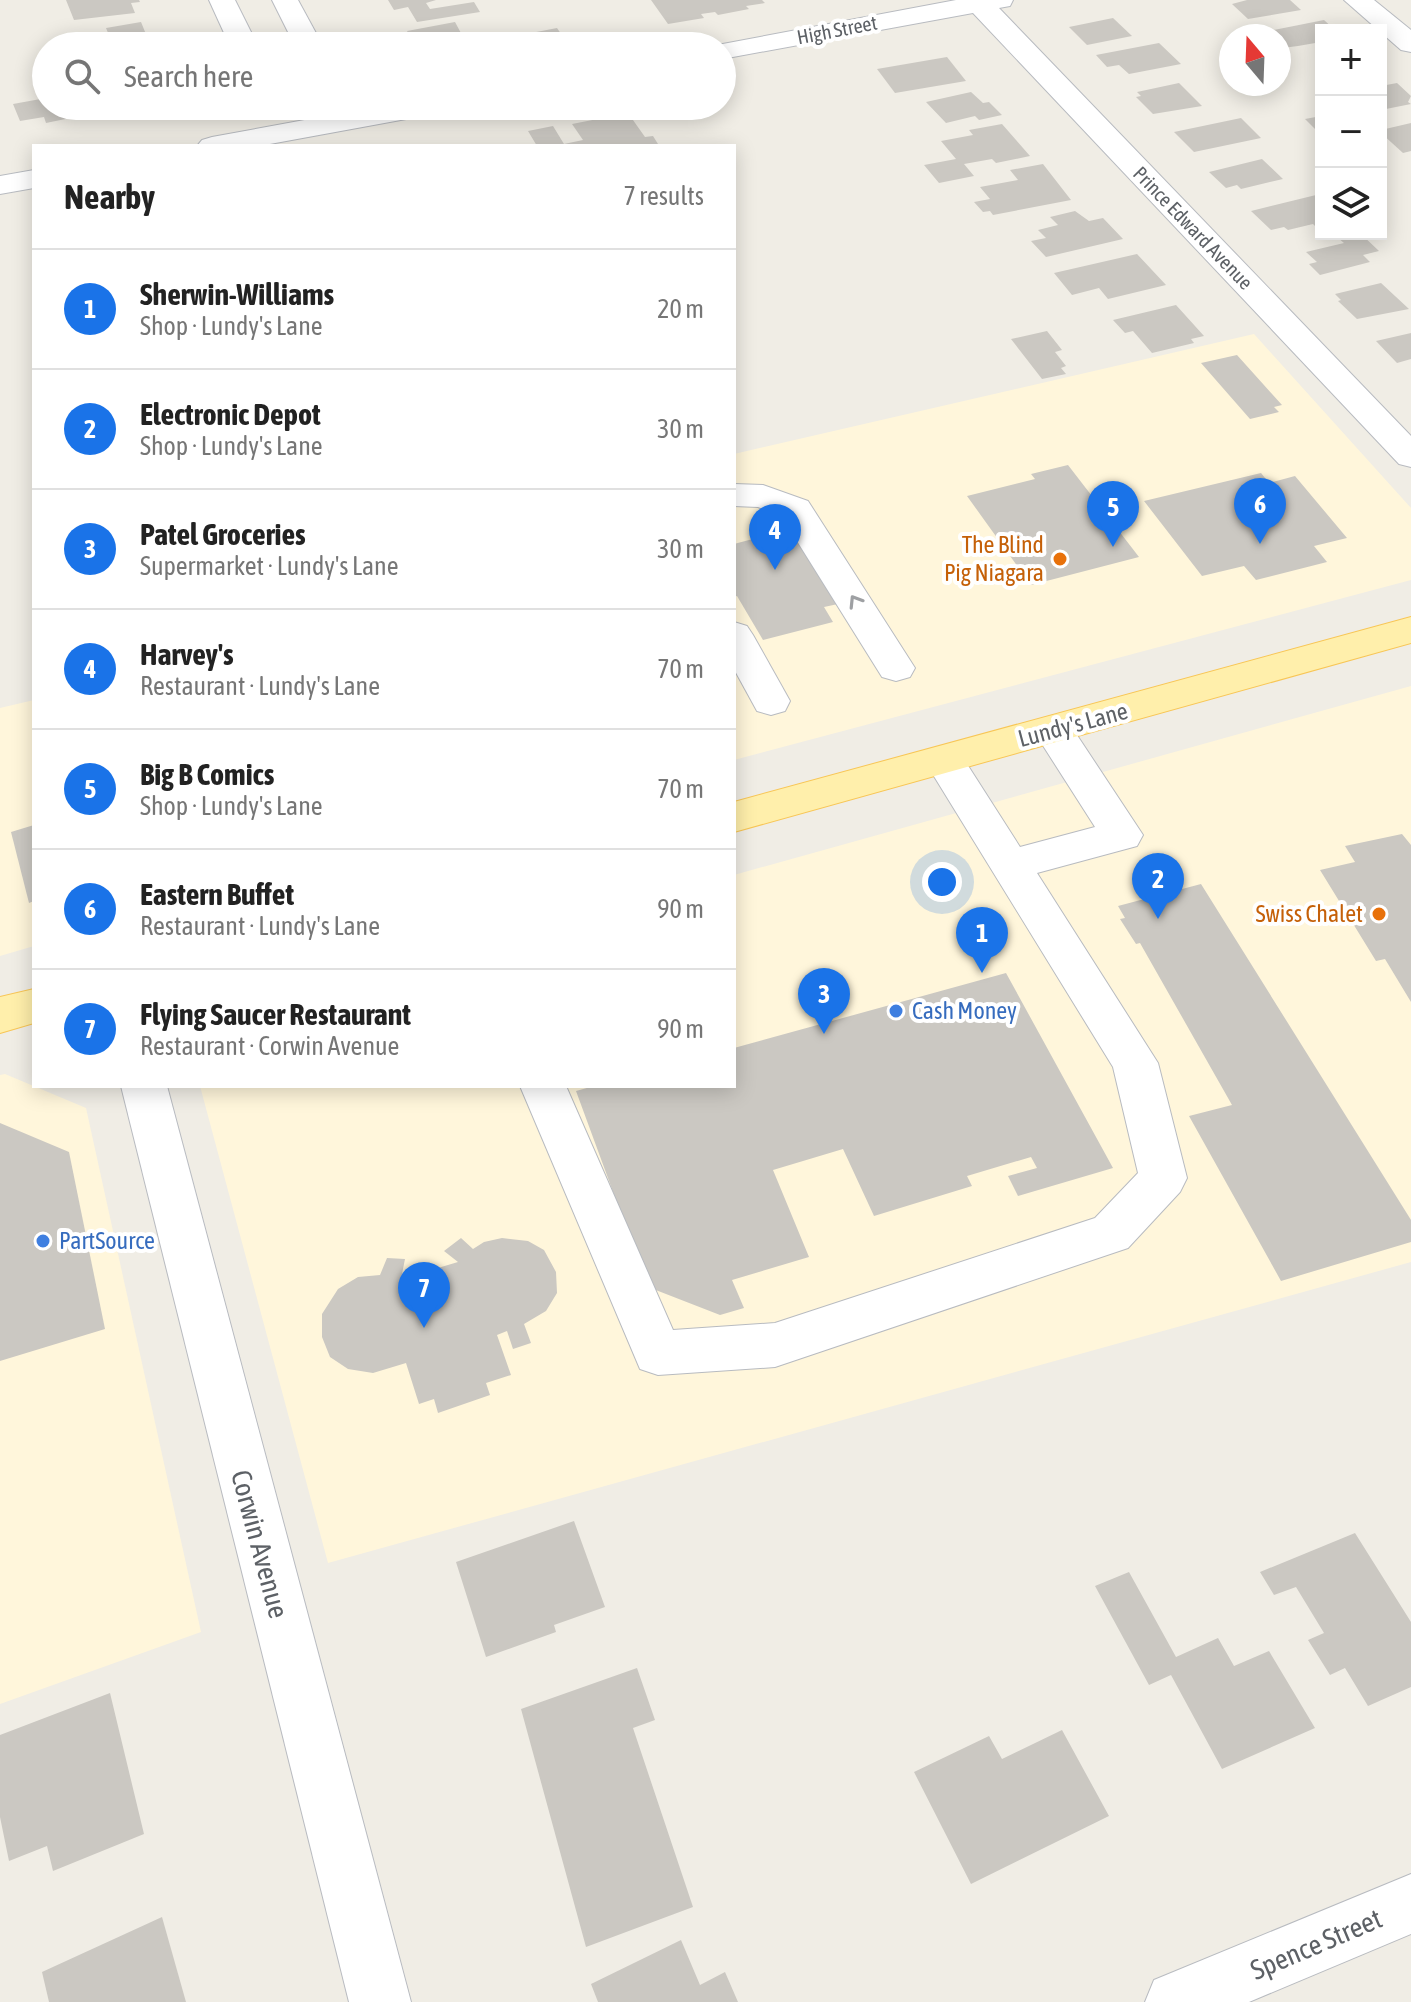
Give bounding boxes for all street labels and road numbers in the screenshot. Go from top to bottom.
street label: High Street [795,10,879,49]
street label: Prince Edward Avenue [1129,161,1258,294]
street label: Lundy's Lane [1015,697,1131,752]
street label: Corwin Avenue [225,1466,295,1622]
street label: Spence Street [1245,1902,1387,1986]

